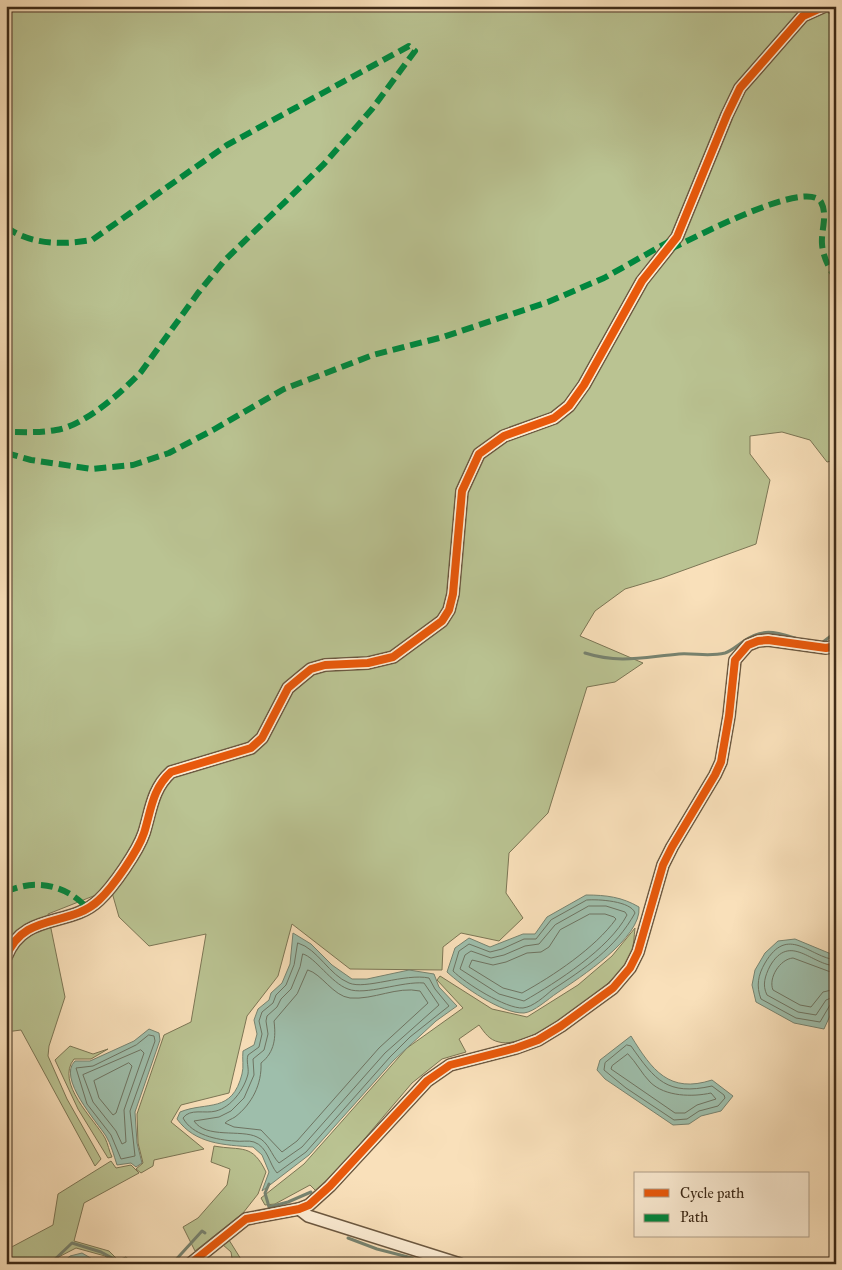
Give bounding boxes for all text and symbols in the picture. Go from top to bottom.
legend [634,1172,810,1238]
text: Cycle path [680,1184,745,1202]
text: Path [680,1208,709,1226]

